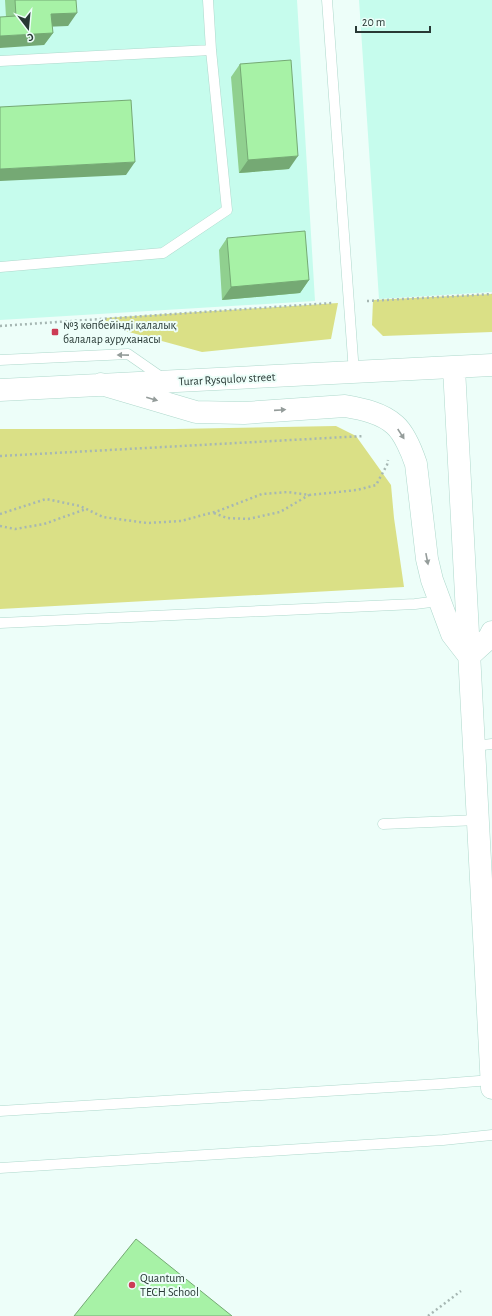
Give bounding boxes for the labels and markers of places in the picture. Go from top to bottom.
place label: №3 көпбейінді қалалық балалар ауруханасы [63,319,176,346]
marker: №3 көпбейінді қалалық балалар ауруханасы [50,327,60,337]
place label: Quantum TECH School [140,1272,199,1298]
marker: Quantum TECH School [127,1280,137,1290]

